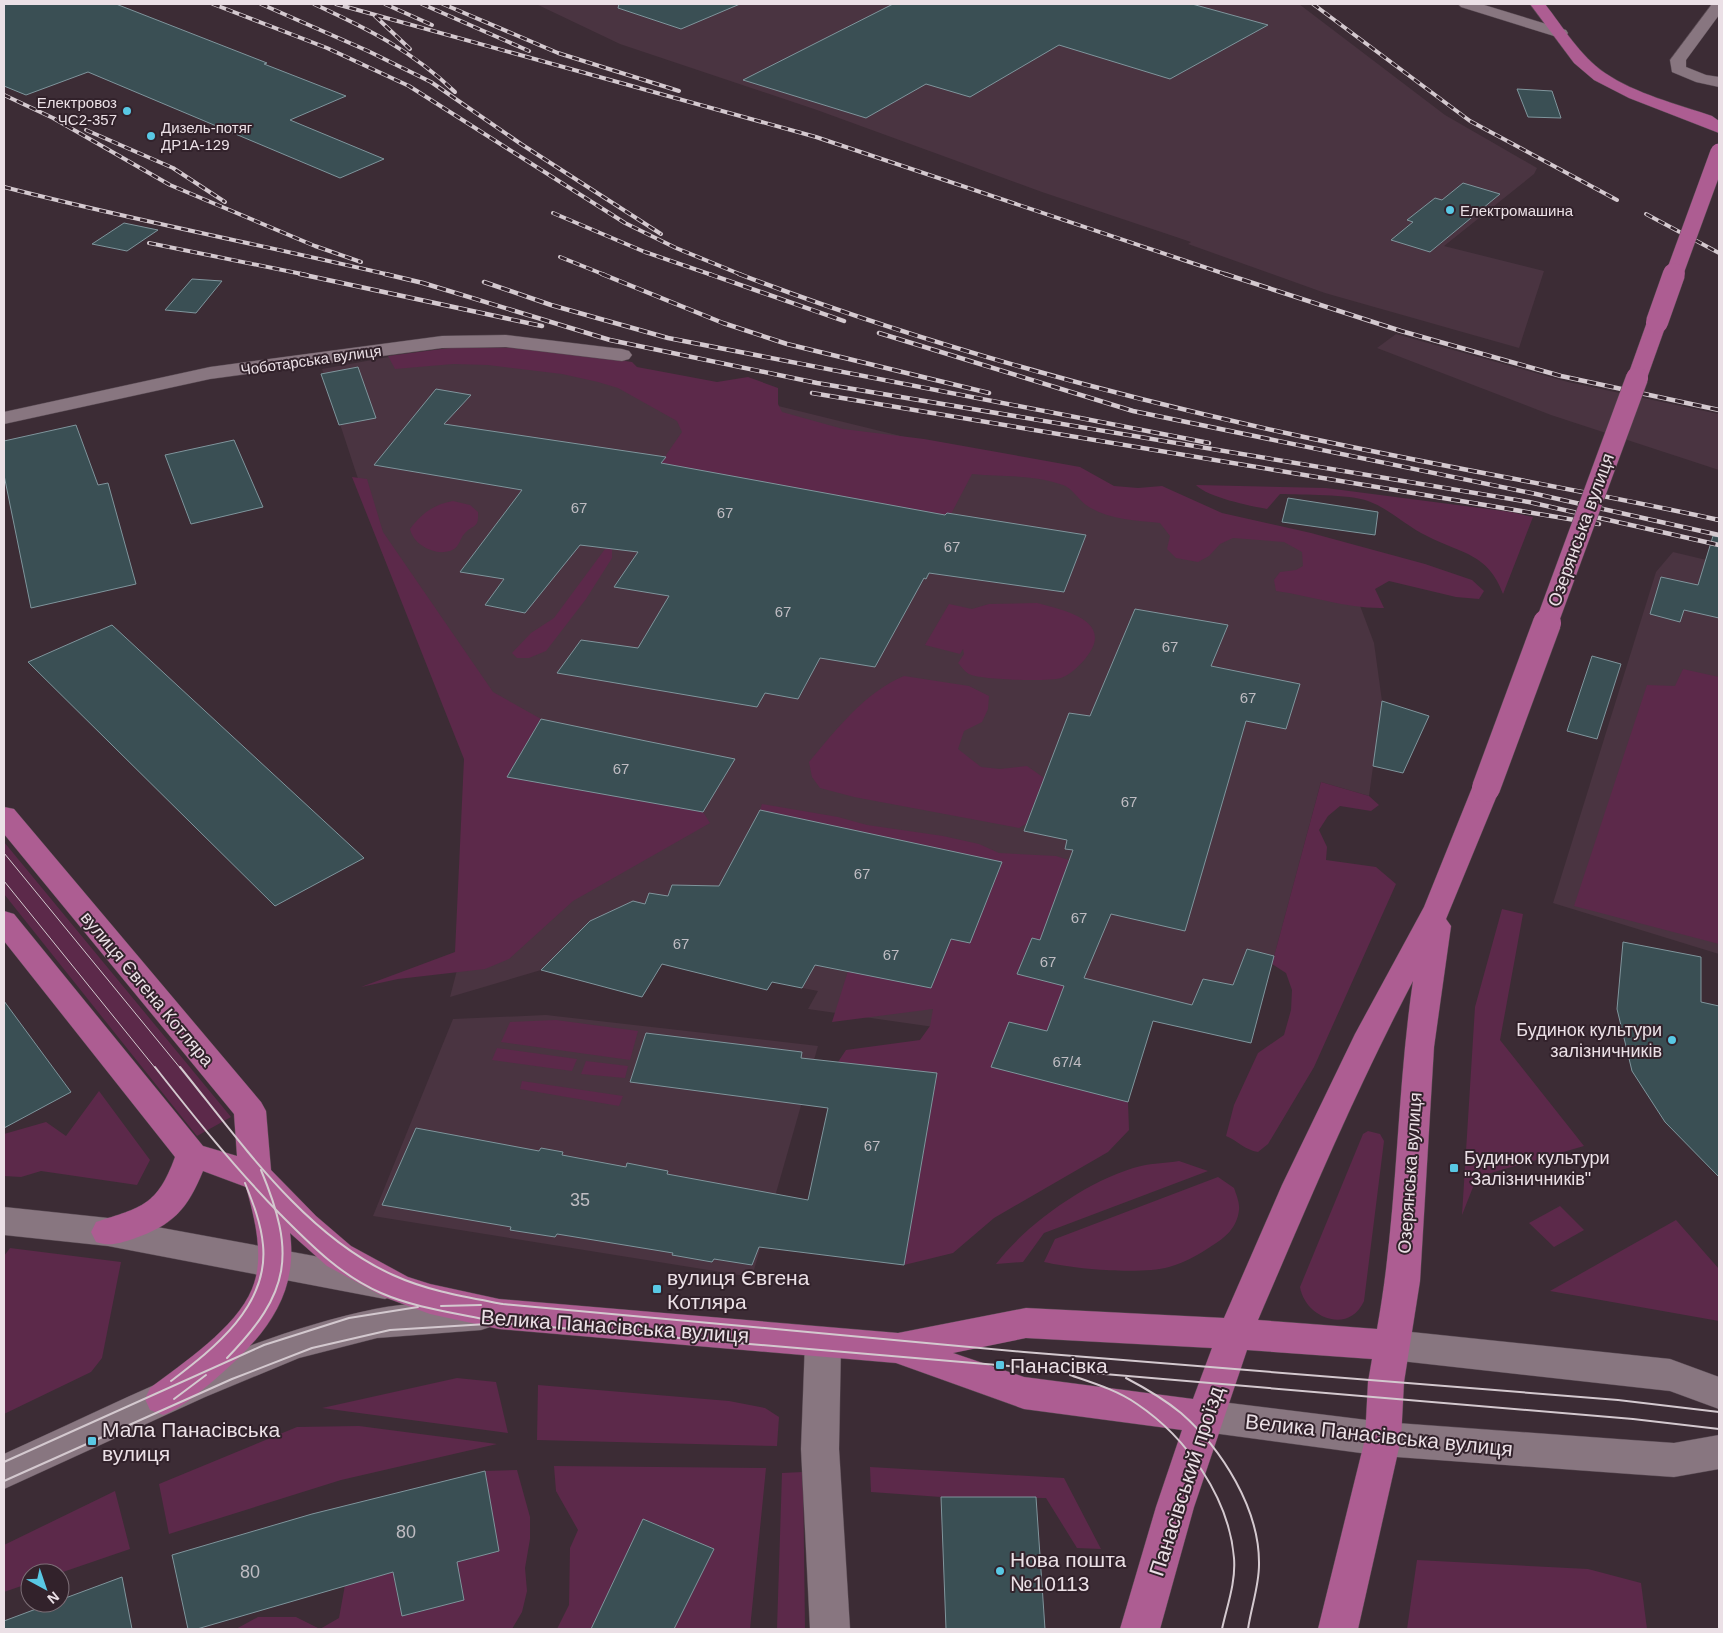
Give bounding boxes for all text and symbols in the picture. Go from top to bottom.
place label: Електровоз ЧС2-357 [37,94,117,128]
marker: Електровоз ЧС2-357 [121,105,133,117]
place label: Дизель-потяг ДР1А-129 [161,119,253,153]
marker: Дизель-потяг ДР1А-129 [145,130,157,142]
place label: Електромашина [1460,202,1574,219]
marker: Електромашина [1444,204,1456,216]
street label: Чоботарська вулиця [240,342,382,378]
street label: Озерянська вулиця [1544,451,1618,609]
house number: 67 [571,499,587,516]
house number: 67 [717,504,733,521]
house number: 67 [944,538,960,555]
house number: 67 [775,603,791,620]
house number: 67 [1162,638,1178,655]
house number: 67 [1240,689,1256,706]
house number: 67 [613,760,629,777]
house number: 67 [1121,793,1137,810]
house number: 67 [854,865,870,882]
street label: вулиця Євгена Котляра [77,908,218,1071]
house number: 67 [1071,909,1087,926]
house number: 67 [673,935,689,952]
house number: 67 [883,946,899,963]
house number: 67 [1040,953,1056,970]
place label: Будинок культури залізничників [1516,1020,1662,1061]
marker: Будинок культури залізничників [1666,1034,1678,1046]
house number: 67/4 [1052,1053,1082,1070]
street label: Озерянська вулиця [1394,1092,1426,1254]
house number: 67 [864,1137,880,1154]
place label: Будинок культури "Залізничників" [1464,1148,1610,1189]
marker: Будинок культури "Залізничників" [1448,1162,1460,1174]
house number: 35 [570,1190,590,1210]
place label: вулиця Євгена Котляра [667,1266,810,1313]
marker: вулиця Євгена Котляра [651,1283,663,1295]
street label: Велика Панасівська вулиця [480,1305,750,1347]
place label: Панасівка [1010,1354,1108,1377]
marker: Панасівка [994,1359,1006,1371]
street label: Панасівський проїзд [1144,1383,1228,1579]
street label: Велика Панасівська вулиця [1244,1410,1514,1460]
place label: Мала Панасівська вулиця [102,1418,280,1465]
marker: Мала Панасівська вулиця [86,1435,98,1447]
house number: 80 [396,1522,416,1542]
place label: Нова пошта №10113 [1010,1548,1127,1595]
house number: 80 [240,1562,260,1582]
north arrow [20,1563,70,1613]
marker: Нова пошта №10113 [994,1565,1006,1577]
text: N [44,1589,62,1607]

